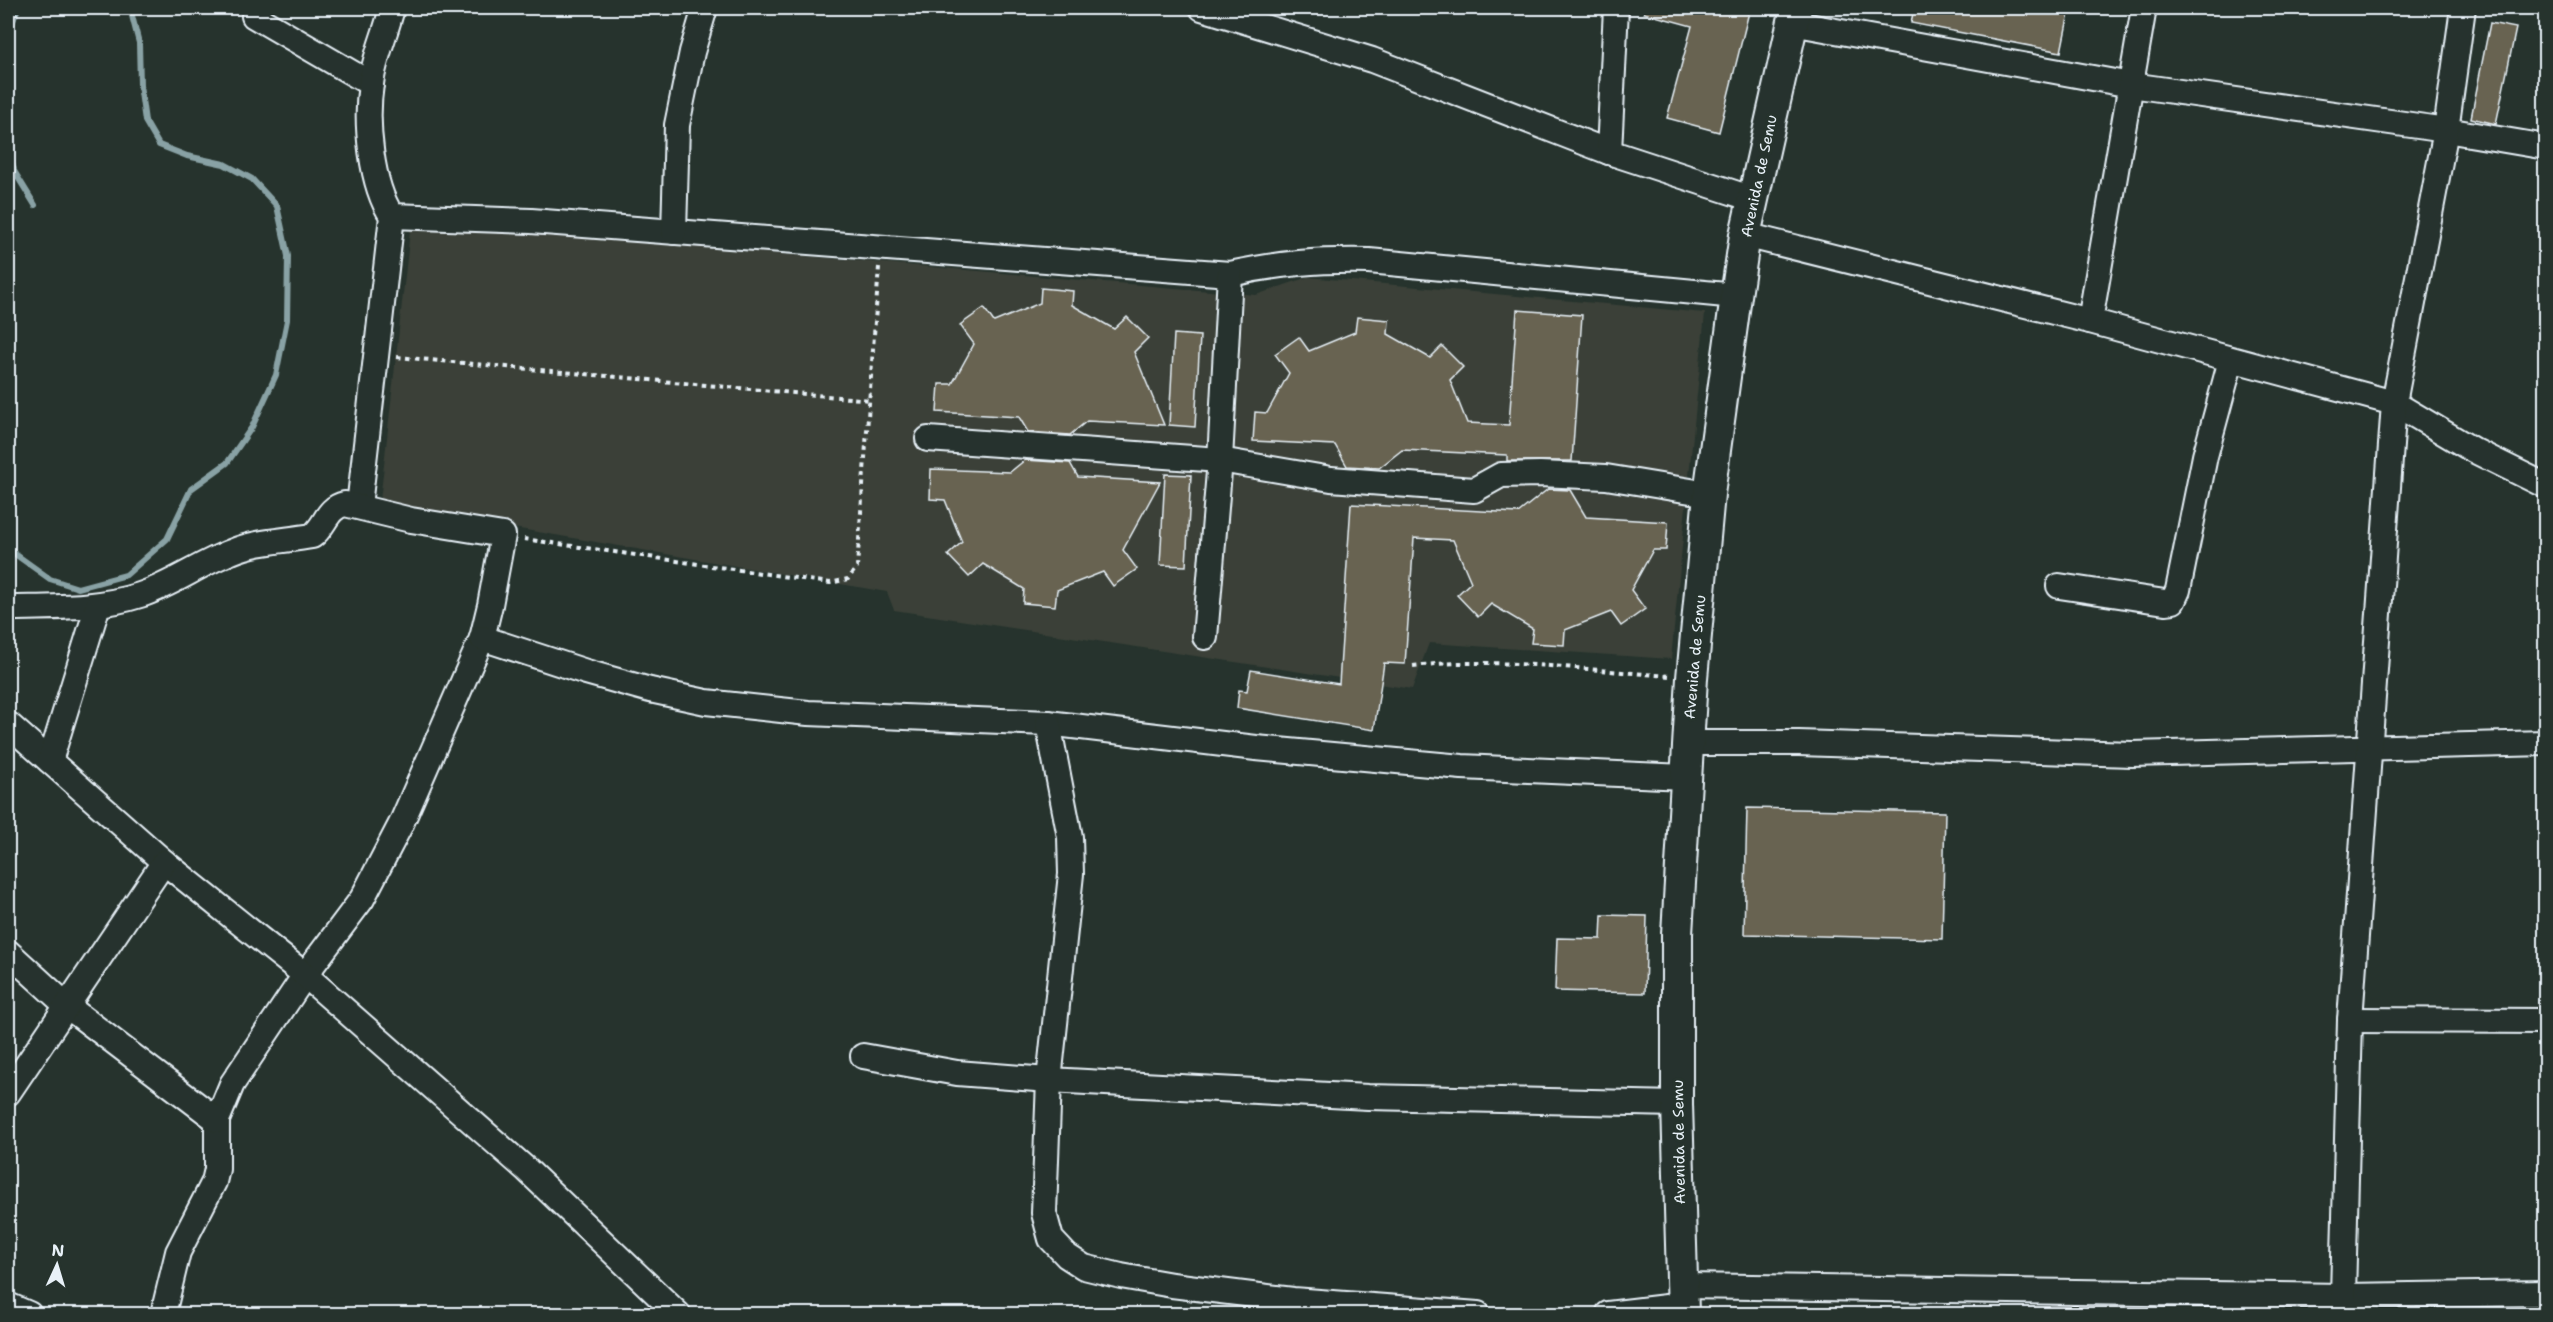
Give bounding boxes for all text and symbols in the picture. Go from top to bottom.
street label: Avenida de Semu [1736,113,1782,239]
street label: Avenida de Semu [1680,594,1710,720]
street label: Avenida de Semu [1668,1079,1690,1205]
north arrow [27,1235,87,1295]
text: N [51,1240,65,1261]

